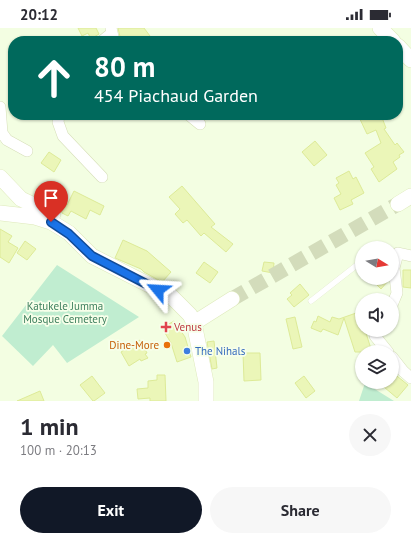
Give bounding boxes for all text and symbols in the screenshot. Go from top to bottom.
text: 20:12 [20,5,58,24]
text: 80 m [94,48,155,85]
icon: ahead [28,52,80,104]
text: 454 Piachaud Garden [94,84,258,107]
pin [34,181,68,222]
icon: arrive [40,187,62,209]
north arrow [355,241,399,285]
map controls [355,241,399,389]
position arrow [137,269,179,311]
button: sound [355,293,399,337]
park label: Katukele Jumma Mosque Cemetery [23,299,108,326]
place label: Venus [173,320,202,334]
marker: Venus [161,322,171,332]
place label: Dine-More [109,338,159,352]
marker: Dine-More [162,340,172,350]
place label: The Nihals [195,344,246,358]
button: layers [355,345,399,389]
marker: The Nihals [182,346,192,356]
text: 1 min [20,411,79,442]
button: close [349,414,391,456]
text: 100 m · 20:13 [20,442,97,459]
button: Exit [20,487,202,533]
button: Share [210,487,391,533]

